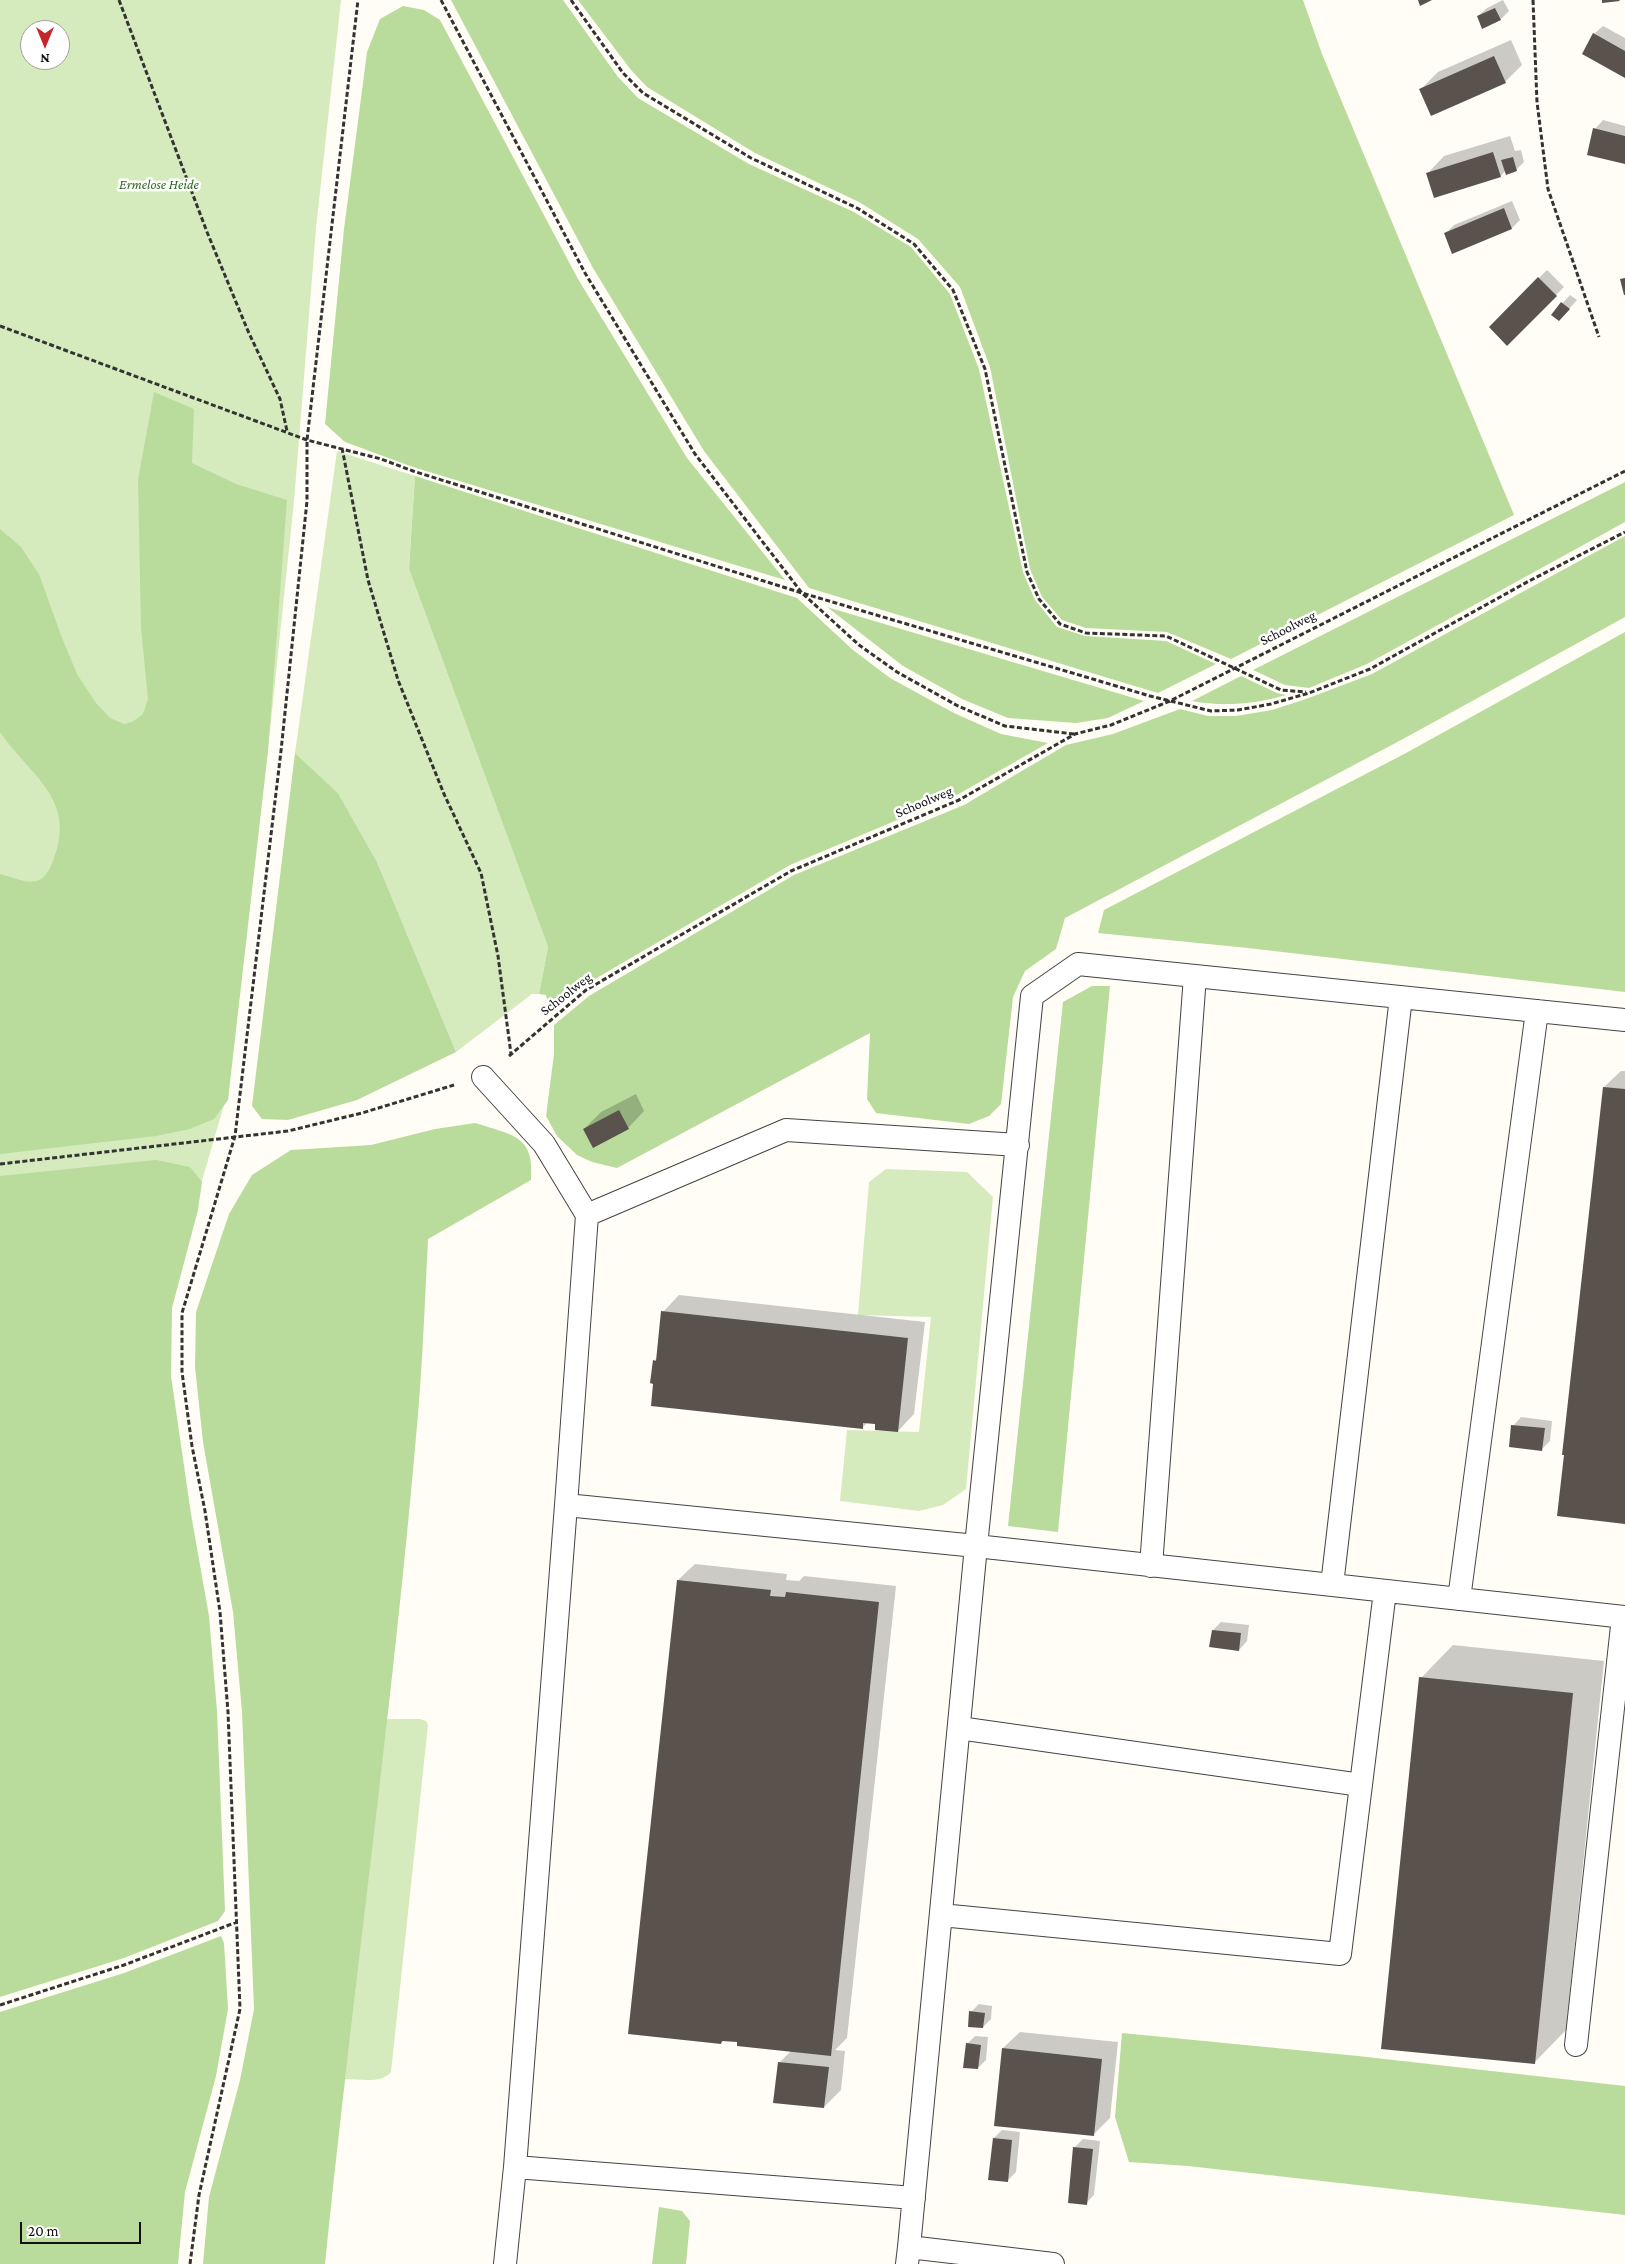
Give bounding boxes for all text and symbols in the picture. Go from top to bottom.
north arrow [20,20,70,70]
text: N [40,51,50,67]
park label: Ermelose Heide [119,177,199,193]
street label: Schoolweg [1257,607,1319,649]
street label: Schoolweg [893,782,955,822]
street label: Schoolweg [537,969,595,1019]
scale bar [22,2212,144,2244]
text: 20 m [28,2223,59,2239]

